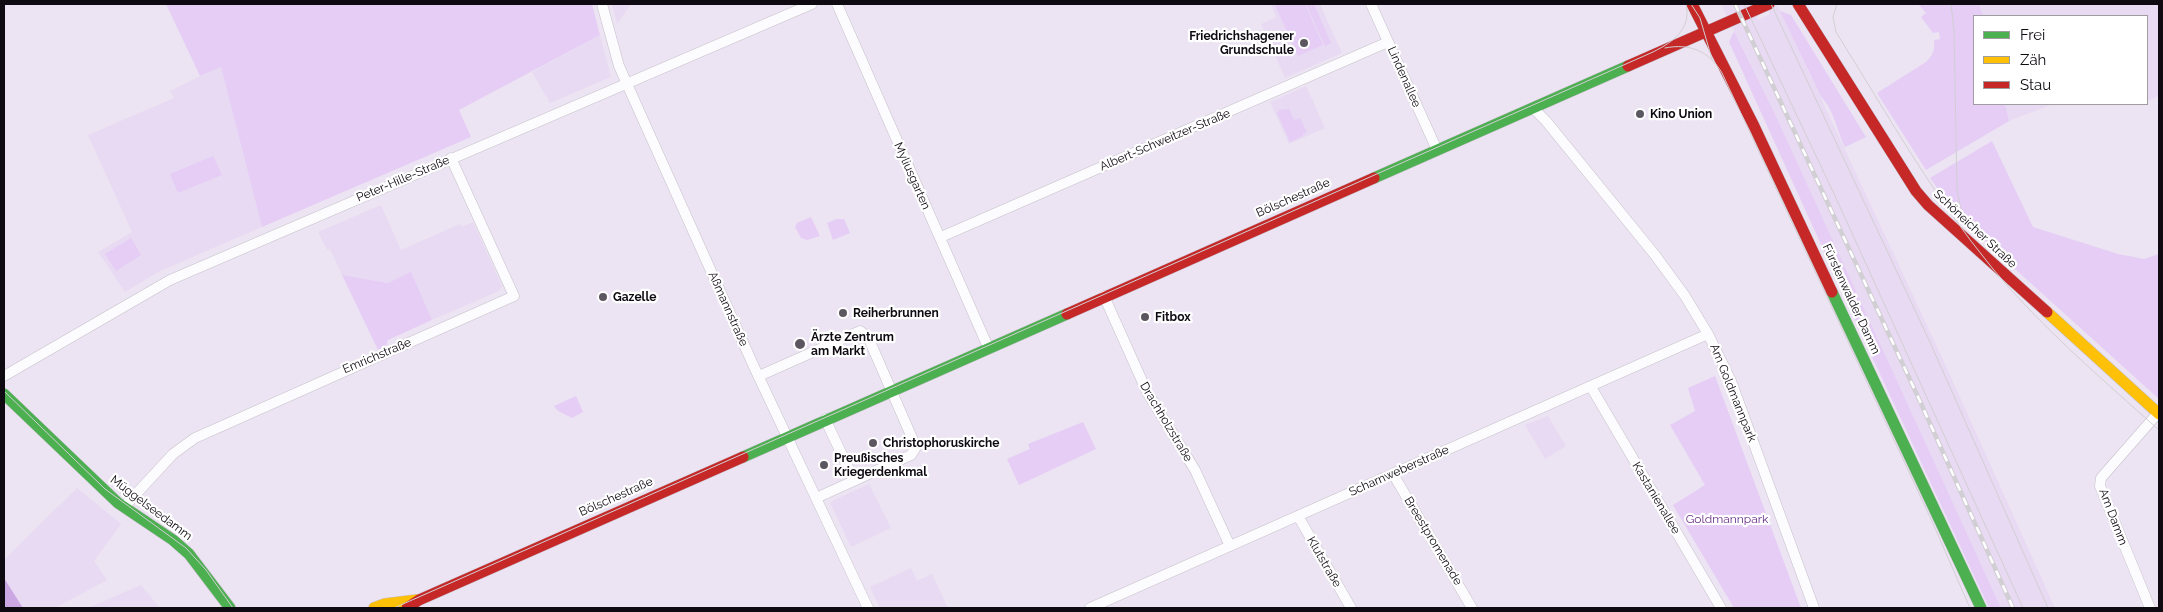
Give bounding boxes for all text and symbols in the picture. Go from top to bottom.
legend [1973,15,2148,105]
text: Frei [2020,26,2045,44]
place label: Friedrichshagener Grundschule [1189,29,1294,57]
marker: Friedrichshagener Grundschule [1298,37,1310,49]
street label: Lindenallee [1384,44,1424,110]
text: Zäh [2020,51,2046,69]
text: Stau [2020,76,2051,94]
street label: Albert-Schweitzer-Straße [1098,106,1232,174]
place label: Kino Union [1650,107,1712,121]
marker: Kino Union [1634,108,1646,120]
street label: Myliusgarten [891,140,933,212]
street label: Peter-Hille-Straße [354,153,452,205]
street label: Bölschestraße [1254,175,1332,221]
street label: Schöneicher Straße [1931,187,2019,271]
street label: Fürstenwalder Damm [1819,242,1883,356]
street label: Aßmannstraße [705,269,751,349]
place label: Gazelle [613,290,656,304]
marker: Gazelle [597,291,609,303]
place label: Reiherbrunnen [853,306,939,320]
marker: Reiherbrunnen [837,307,849,319]
place label: Fitbox [1155,310,1191,324]
marker: Fitbox [1139,311,1151,323]
place label: Ärzte Zentrum am Markt [811,330,894,358]
street label: Emrichstraße [341,335,413,377]
marker: Ärzte Zentrum am Markt [793,337,807,351]
street label: Am Goldmannpark [1707,342,1759,444]
street label: Drachholzstraße [1137,380,1195,464]
place label: Christophoruskirche [883,436,1000,450]
marker: Christophoruskirche [867,437,879,449]
street label: Scharnweberstraße [1347,442,1451,500]
place label: Preußisches Kriegerdenkmal [834,451,927,479]
marker: Preußisches Kriegerdenkmal [818,459,830,471]
street label: Kastanienallee [1629,459,1683,537]
street label: Müggelseedamm [107,473,195,543]
street label: Bölschestraße [577,474,655,520]
street label: Am Damm [2096,487,2130,547]
street label: Breestpromenade [1401,494,1465,588]
park label: Goldmannpark [1686,512,1768,526]
street label: Klutstraße [1304,534,1344,590]

